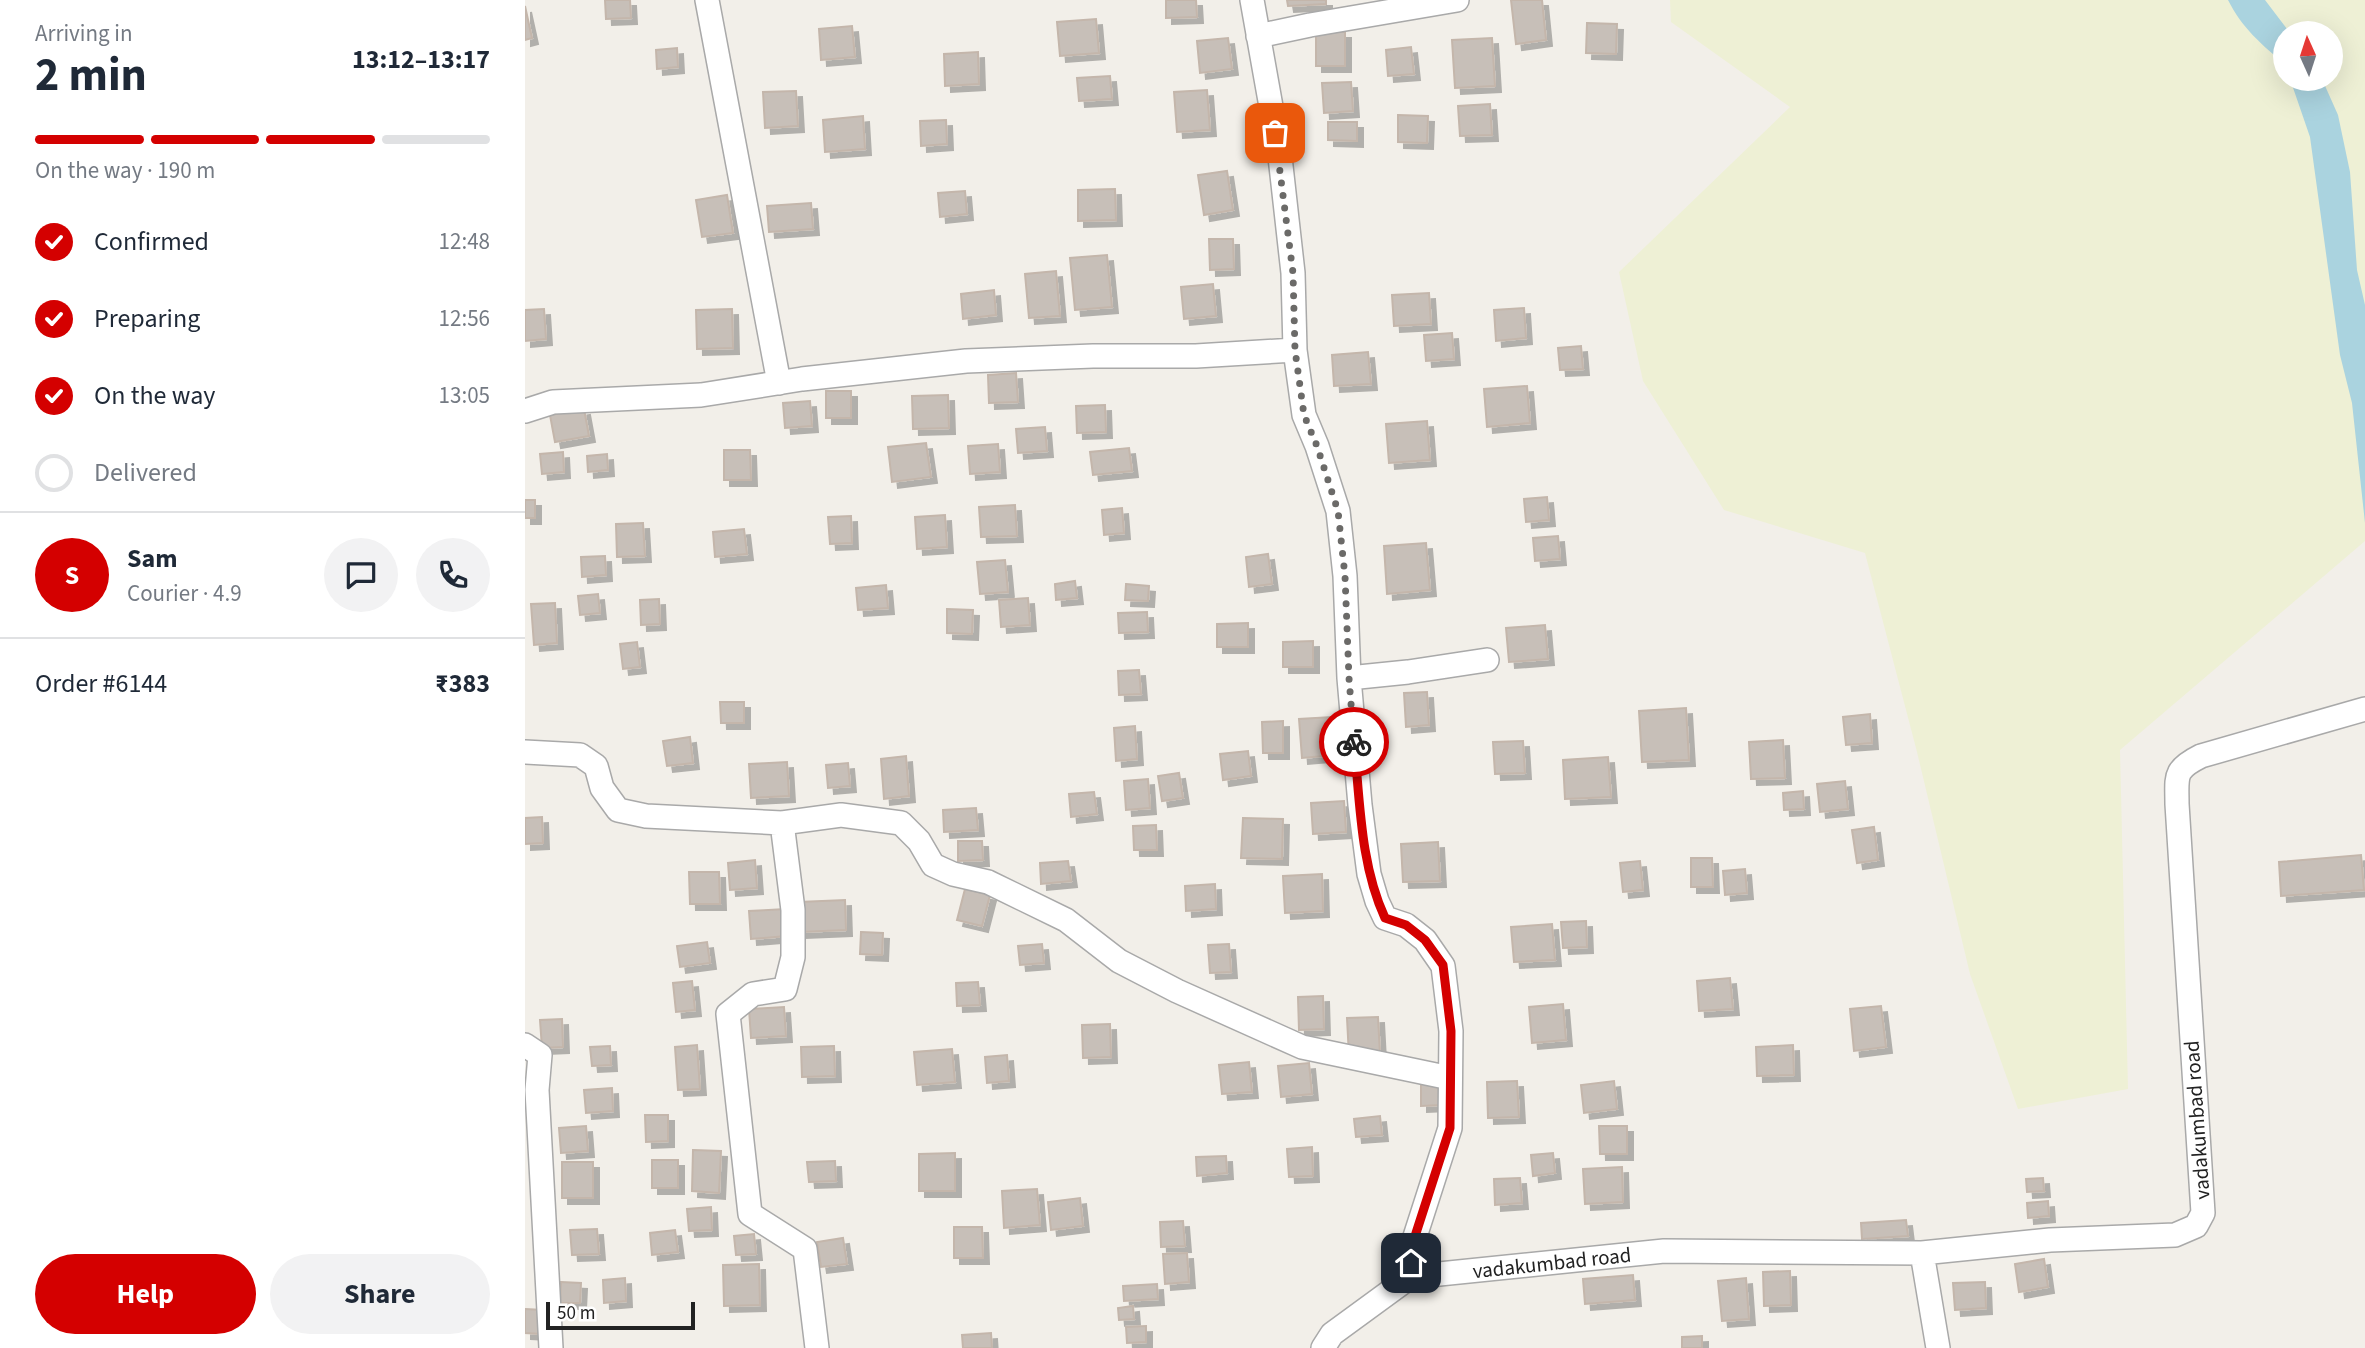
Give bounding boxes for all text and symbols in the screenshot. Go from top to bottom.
text: Arriving in [35,17,133,50]
north arrow [2273,21,2343,91]
map controls [2273,21,2343,91]
text: 13:12–13:17 [352,41,490,78]
text: 2 min [35,43,147,108]
pin [1245,103,1305,163]
icon: bag [1256,114,1294,152]
text: On the way · 190 m [35,154,215,187]
icon: check [35,223,73,261]
text: Confirmed [94,223,209,260]
text: 12:48 [439,225,490,258]
icon: check [35,300,73,338]
text: Preparing [94,300,200,337]
text: 12:56 [439,302,490,335]
icon: check [35,377,73,415]
text: On the way [94,377,215,414]
text: 13:05 [439,379,490,412]
text: Delivered [94,454,197,491]
button: chat [324,538,398,612]
button: phone [416,538,490,612]
text: Sam [127,540,177,577]
text: S [65,557,79,594]
text: Courier · 4.9 [127,577,242,610]
text: Order #6144 [35,665,167,702]
text: ₹383 [435,665,490,702]
courier [1319,707,1389,777]
icon: bike [1335,723,1373,761]
street label: vadakumbad road [2176,1039,2218,1201]
pin [1381,1233,1441,1293]
street label: vadakumbad road [1471,1240,1633,1286]
icon: home [1392,1244,1430,1282]
button: Help [35,1254,256,1334]
button: Share [270,1254,490,1334]
scale bar [546,1299,695,1331]
text: 50 m [557,1300,595,1327]

